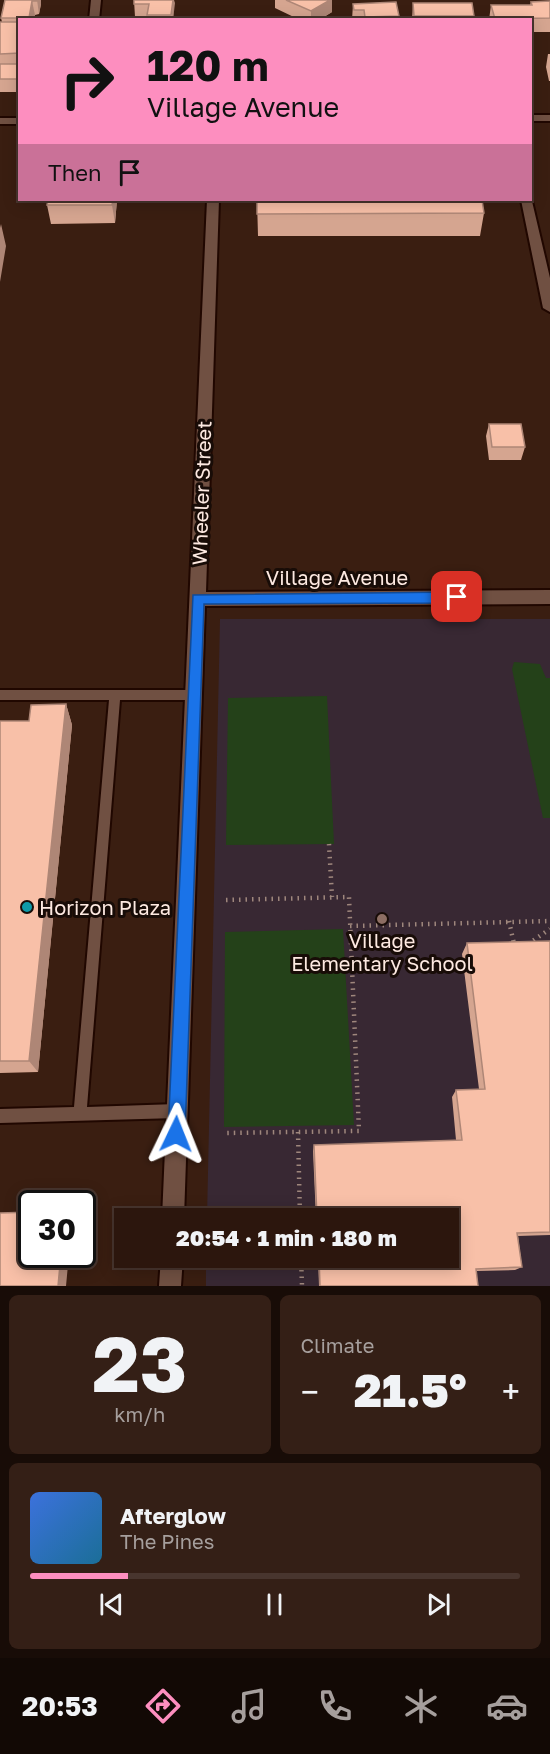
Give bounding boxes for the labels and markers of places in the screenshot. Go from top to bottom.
pin [431,571,482,622]
place label: Horizon Plaza [39,895,171,919]
marker: Horizon Plaza [20,900,34,914]
marker: Village Elementary School [375,912,389,926]
place label: Village Elementary School [291,928,473,975]

